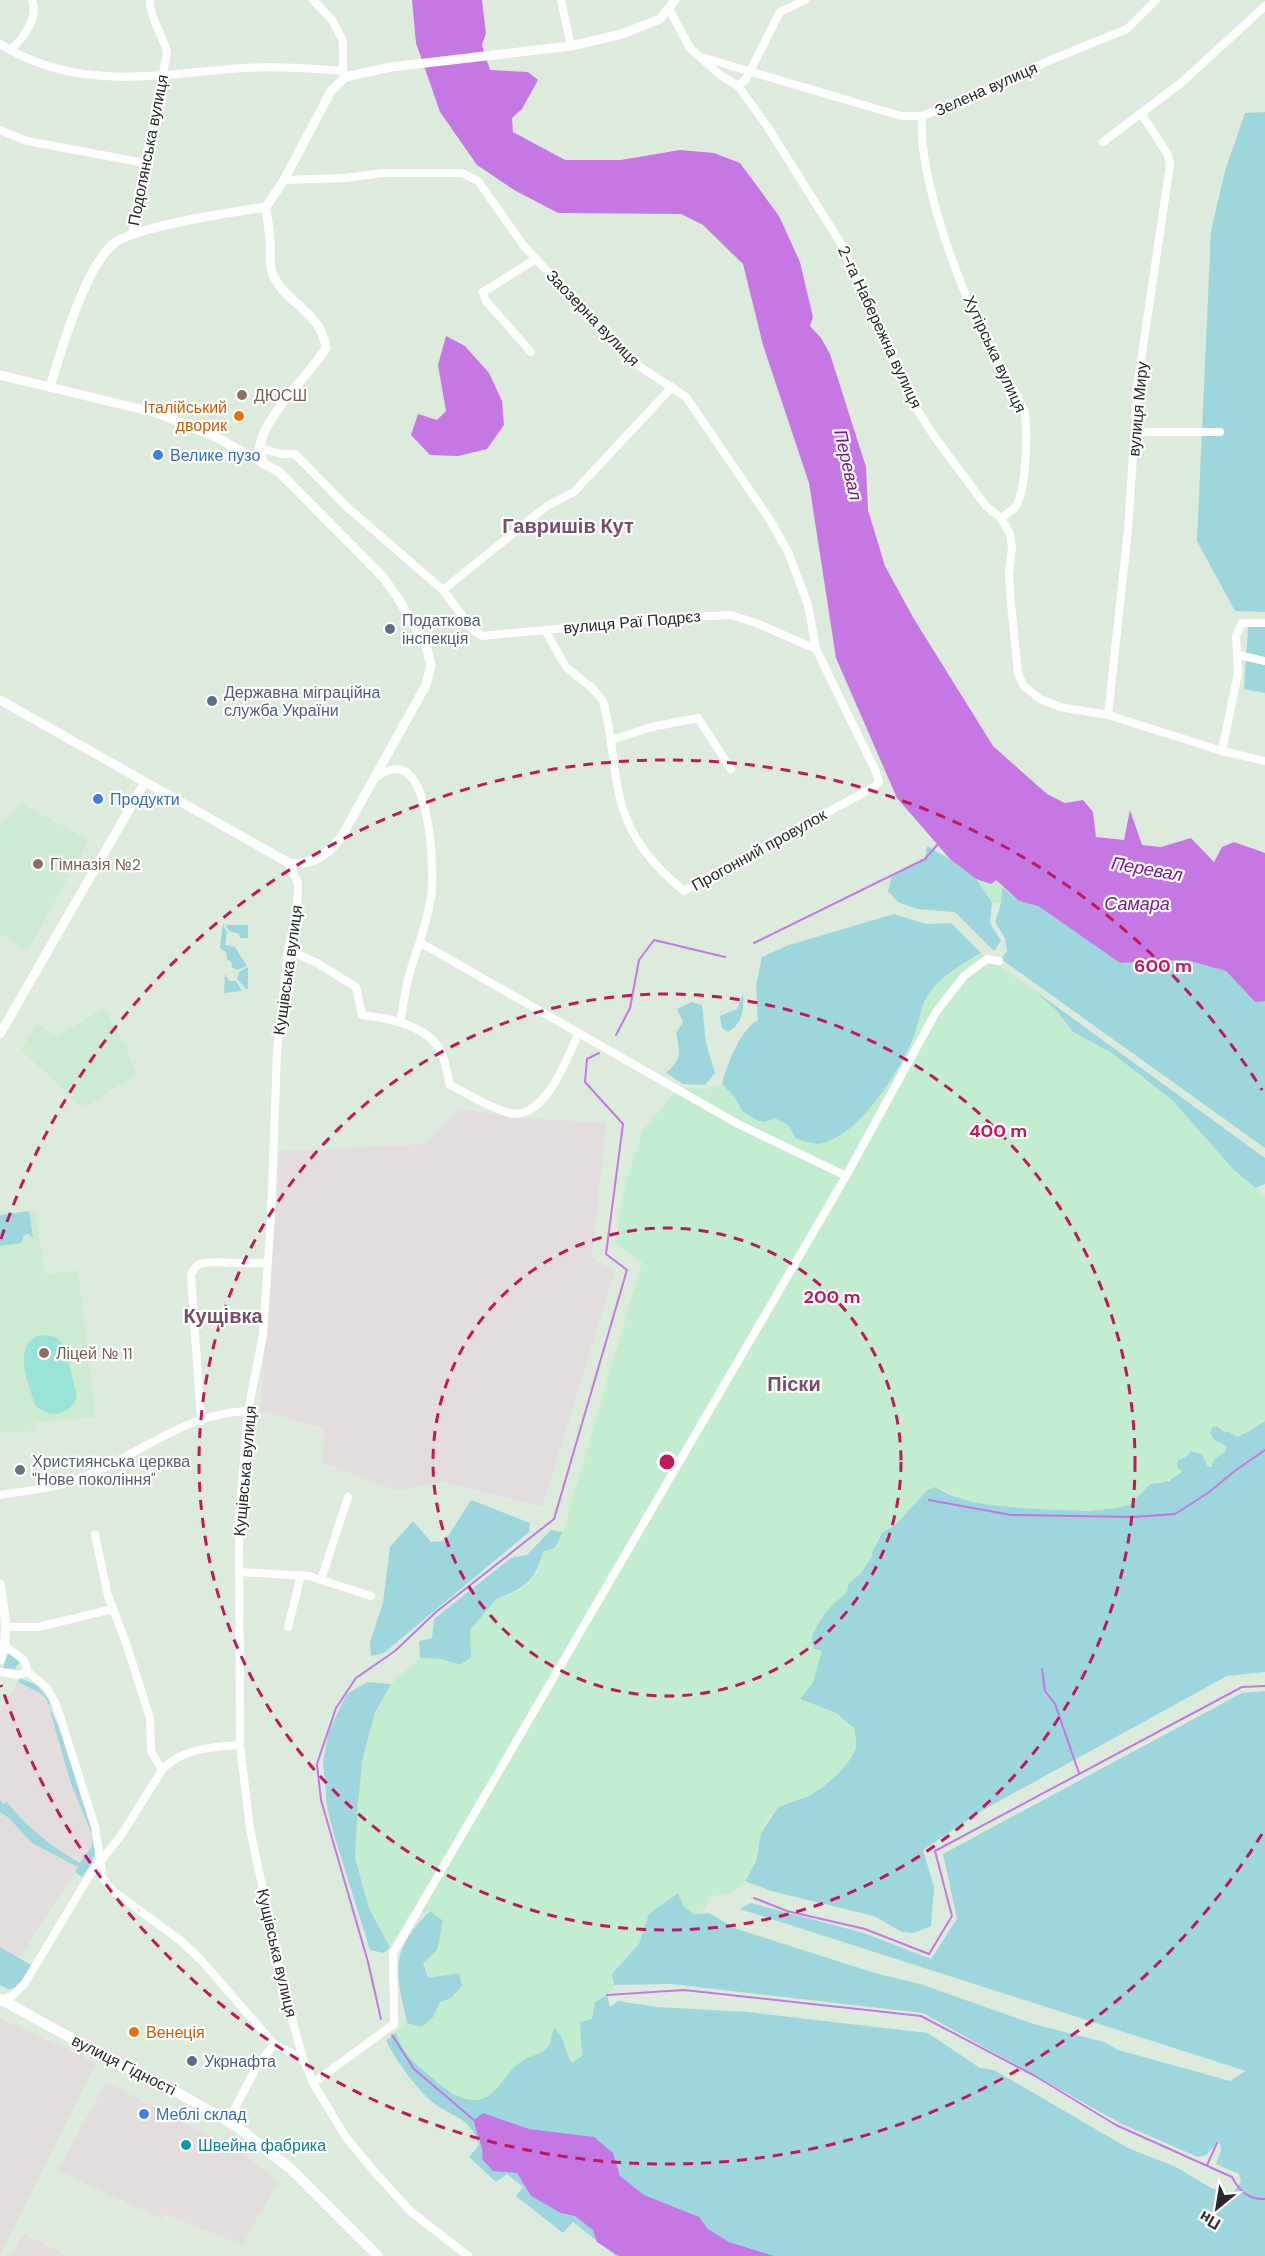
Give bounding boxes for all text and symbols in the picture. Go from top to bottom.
street label: Зелена вулиця [931,57,1041,121]
street label: Подолянська вулиця [123,73,173,227]
street label: 2-га Набережна вулиця [833,242,927,412]
street label: Заозерна вулиця [542,265,644,371]
street label: Хутірська вулиця [959,292,1031,416]
street label: вулиця Миру [1123,361,1153,457]
place label: ДЮСШ [254,385,307,406]
marker: ДЮСШ [235,388,249,402]
place label: Італійський дворик [143,397,228,436]
marker: Італійський дворик [232,409,246,423]
water label: Перевал [828,427,868,503]
place label: Велике пузо [170,445,260,466]
marker: Велике пузо [151,448,165,462]
district label: Гавришів Кут [502,513,634,539]
street label: вулиця Раї Подрєз [563,606,701,638]
place label: Податкова інспекція [402,610,481,649]
marker: Податкова інспекція [383,622,397,636]
place label: Державна міграційна служба України [224,682,380,721]
marker: Державна міграційна служба України [205,694,219,708]
place label: Продукти [110,789,180,810]
marker: Продукти [91,792,105,806]
street label: Прогонний провулок [688,804,831,896]
water label: Перевал [1109,851,1185,887]
place label: Гімназія №2 [50,854,141,875]
marker: Гімназія №2 [31,857,45,871]
water label: Самара [1104,892,1170,916]
street label: Кущівська вулиця [268,904,308,1036]
text: 600 m [1134,954,1192,978]
text: 400 m [969,1119,1027,1143]
text: 200 m [804,1285,860,1309]
district label: Кущівка [183,1303,263,1329]
place label: Ліцей № 11 [56,1343,133,1364]
marker: Ліцей № 11 [37,1346,51,1360]
district label: Піски [767,1371,821,1397]
street label: Кущівська вулиця [229,1405,261,1537]
place label: Християнська церква "Нове покоління" [32,1451,190,1490]
centre of rings [657,1452,677,1472]
marker: Християнська церква "Нове покоління" [13,1463,27,1477]
street label: Кущівська вулиця [252,1887,302,2019]
place label: Венеція [146,2022,205,2043]
marker: Венеція [127,2025,141,2039]
street label: вулиця Гідності [68,2030,180,2100]
place label: Укрнафта [204,2051,276,2072]
marker: Укрнафта [185,2054,199,2068]
place label: Меблі склад [156,2104,247,2125]
marker: Меблі склад [137,2107,151,2121]
place label: Швейна фабрика [198,2135,326,2156]
marker: Швейна фабрика [179,2138,193,2152]
north arrow [1187,2178,1247,2238]
text: Пн [1195,2206,1224,2235]

